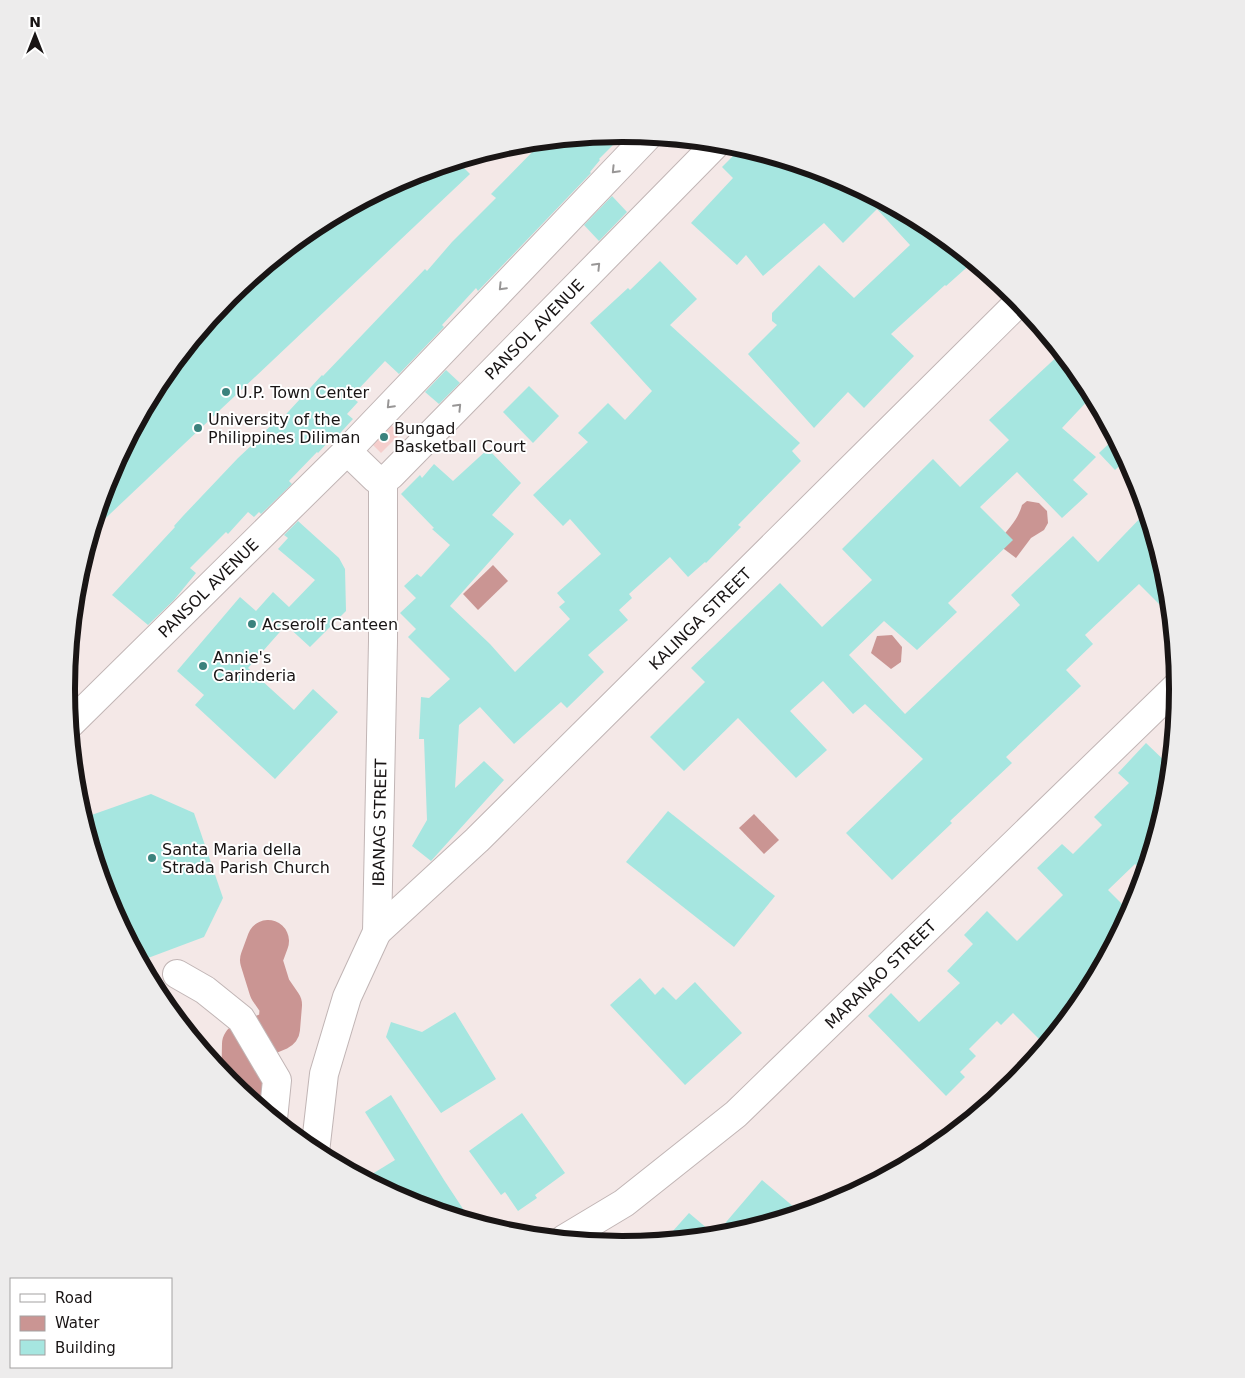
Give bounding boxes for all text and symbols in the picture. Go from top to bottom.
north arrow [10,10,60,60]
text: N [29,14,41,30]
one-way arrow [611,164,620,173]
one-way arrow [591,263,600,272]
street label: PANSOL AVENUE [481,275,588,383]
one-way arrow [499,282,508,291]
place label: U.P. Town Center [236,383,370,402]
marker: U.P. Town Center [220,386,232,398]
one-way arrow [387,400,396,409]
one-way arrow [452,404,461,413]
place label: University of the Philippines Diliman [208,410,360,447]
place label: Bungad Basketball Court [394,419,526,456]
marker: University of the Philippines Diliman [192,422,204,434]
marker: Bungad Basketball Court [378,431,390,443]
street label: PANSOL AVENUE [154,534,262,641]
street label: KALINGA STREET [645,564,755,673]
place label: Acserolf Canteen [262,615,398,634]
marker: Acserolf Canteen [246,618,258,630]
place label: Annie's Carinderia [213,648,296,685]
marker: Annie's Carinderia [197,660,209,672]
street label: IBANAG STREET [368,758,390,887]
place label: Santa Maria della Strada Parish Church [162,840,330,877]
marker: Santa Maria della Strada Parish Church [146,852,158,864]
street label: MARANAO STREET [821,916,940,1032]
legend [10,1278,172,1368]
text: Road [55,1289,93,1307]
text: Water [55,1314,100,1332]
text: Building [55,1339,116,1357]

